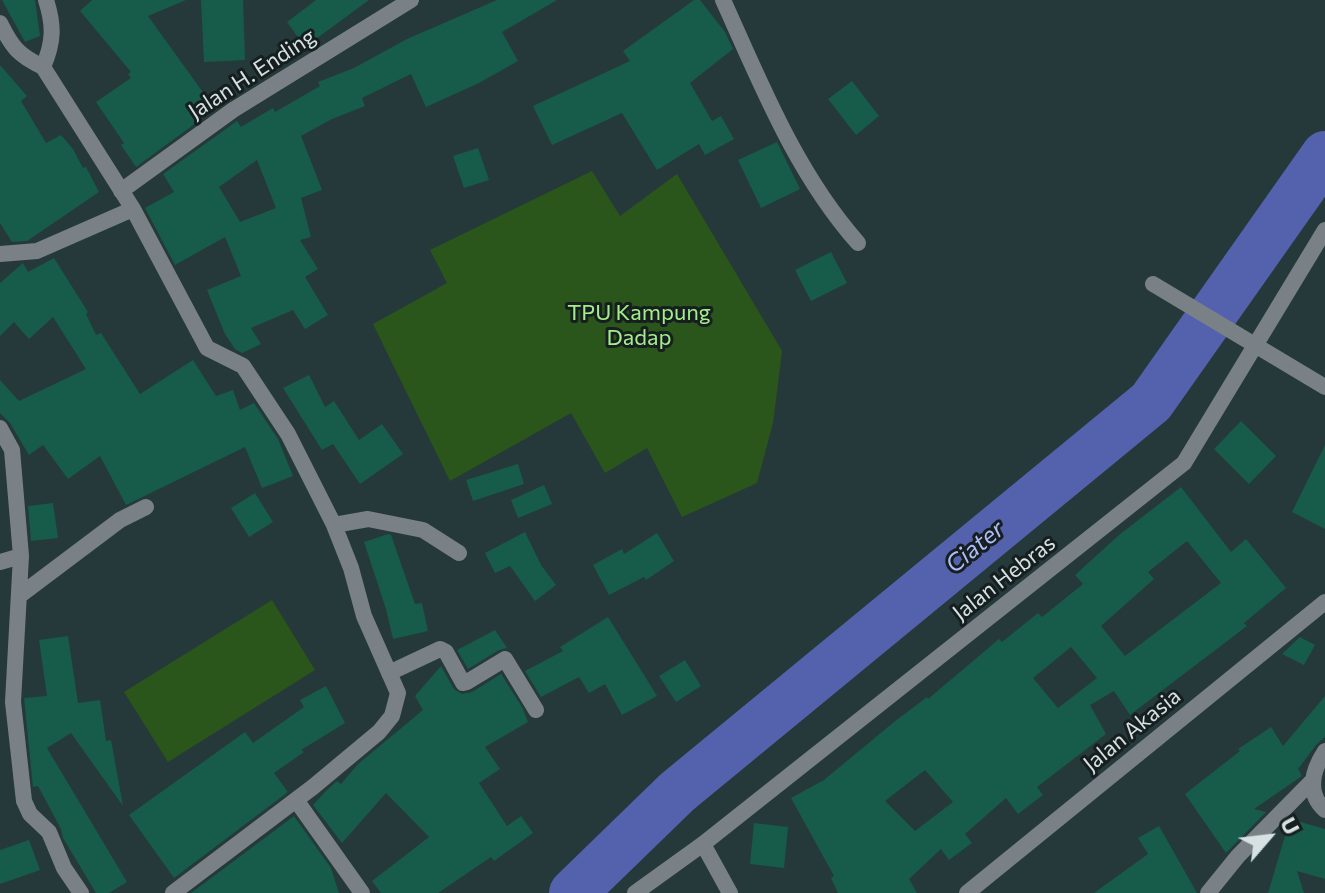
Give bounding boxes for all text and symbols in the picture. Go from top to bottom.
street label: Jalan H. Ending [183,23,321,125]
park label: TPU Kampung Dadap [567,300,711,352]
water label: Ciater [940,515,1010,579]
street label: Jalan Hebras [947,530,1061,626]
street label: Jalan Akasia [1078,683,1186,777]
north arrow [1229,797,1309,877]
text: U [1275,812,1306,839]

